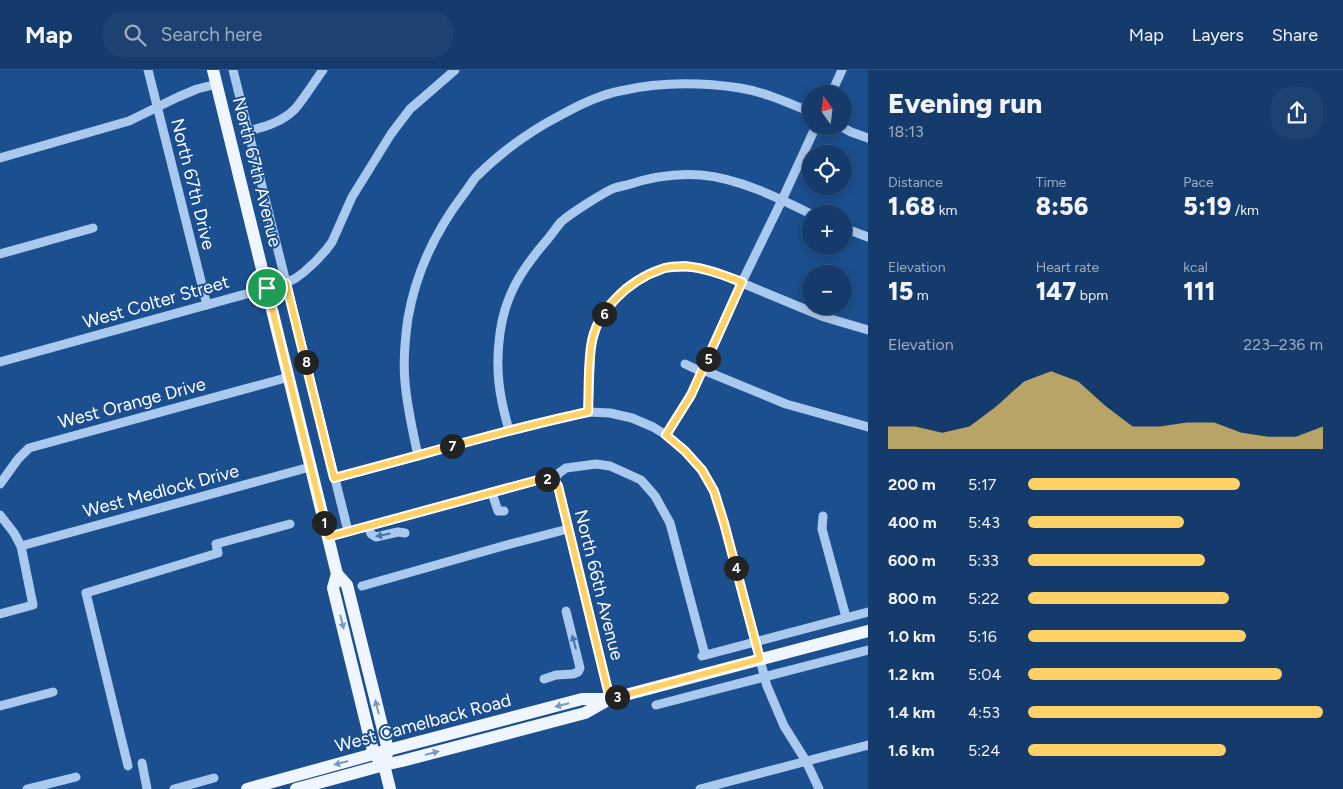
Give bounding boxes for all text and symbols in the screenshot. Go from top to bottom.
search box [103,12,453,57]
text: Map [25,20,73,49]
icon: search [121,21,149,49]
text: Search here [161,23,262,46]
text: Map [1129,24,1164,46]
text: Layers [1192,24,1244,46]
text: Share [1272,24,1318,46]
north arrow [802,85,852,135]
map controls [802,85,852,315]
text: Evening run [888,86,1042,120]
button: share [1271,87,1323,139]
street label: North 67th Avenue [228,95,286,249]
street label: North 67th Drive [166,116,220,252]
text: 18:13 [888,122,924,141]
button: locate [802,145,852,195]
text: Distance [888,174,943,191]
text: Time [1036,174,1066,191]
text: Pace [1183,174,1214,191]
text: 1.68 [888,191,935,221]
text: 8:56 [1036,191,1088,221]
text: 5:19 [1183,191,1231,221]
text: km [935,202,957,219]
text: /km [1231,202,1259,219]
button: + [802,205,852,255]
text: Elevation [888,259,946,276]
text: Heart rate [1036,259,1099,276]
text: kcal [1183,259,1208,276]
button: − [802,265,852,315]
pin [246,267,288,309]
street label: West Colter Street [80,271,232,333]
icon: arrive [253,274,281,302]
text: 15 [888,276,913,306]
text: 147 [1036,276,1076,306]
text: 111 [1183,276,1215,306]
text: m [913,287,929,304]
text: bpm [1076,287,1108,304]
pin: 6 [592,302,616,326]
text: 6 [600,306,609,323]
text: Elevation [888,335,954,354]
text: 223–236 m [1243,335,1323,354]
pin: 5 [696,346,720,372]
pin: 8 [294,350,318,374]
text: 5 [704,351,713,368]
text: 8 [302,354,311,371]
street label: West Orange Drive [56,373,208,433]
pin: 7 [440,434,464,458]
text: 7 [449,438,456,455]
street label: West Medlock Drive [81,460,242,522]
pin: 2 [534,466,560,492]
text: 2 [543,471,552,488]
text: 200 m [888,475,936,494]
text: 5:17 [968,475,996,494]
street label: North 66th Avenue [570,507,628,663]
pin: 1 [312,510,336,536]
text: 400 m [888,513,937,532]
text: 5:43 [968,513,1000,532]
text: 1 [322,515,327,532]
one-way arrow [375,532,391,540]
text: 600 m [888,551,936,570]
text: 5:33 [968,551,999,570]
pin: 4 [724,556,748,580]
text: 4 [732,560,741,577]
text: 800 m [888,589,936,608]
text: 5:22 [968,589,999,608]
one-way arrow [338,614,346,629]
text: 1.0 km [888,627,935,646]
text: 5:16 [968,627,997,646]
one-way arrow [570,634,578,649]
text: 1.2 km [888,665,934,684]
text: 5:04 [968,665,1001,684]
pin: 3 [604,684,630,710]
street label: West Camelback Road [333,689,513,757]
text: 3 [614,689,621,706]
one-way arrow [373,700,381,715]
one-way arrow [554,701,569,709]
text: 1.4 km [888,703,935,722]
text: 4:53 [968,703,1000,722]
text: 1.6 km [888,741,934,760]
text: 5:24 [968,741,1000,760]
one-way arrow [424,749,439,757]
one-way arrow [333,759,348,767]

